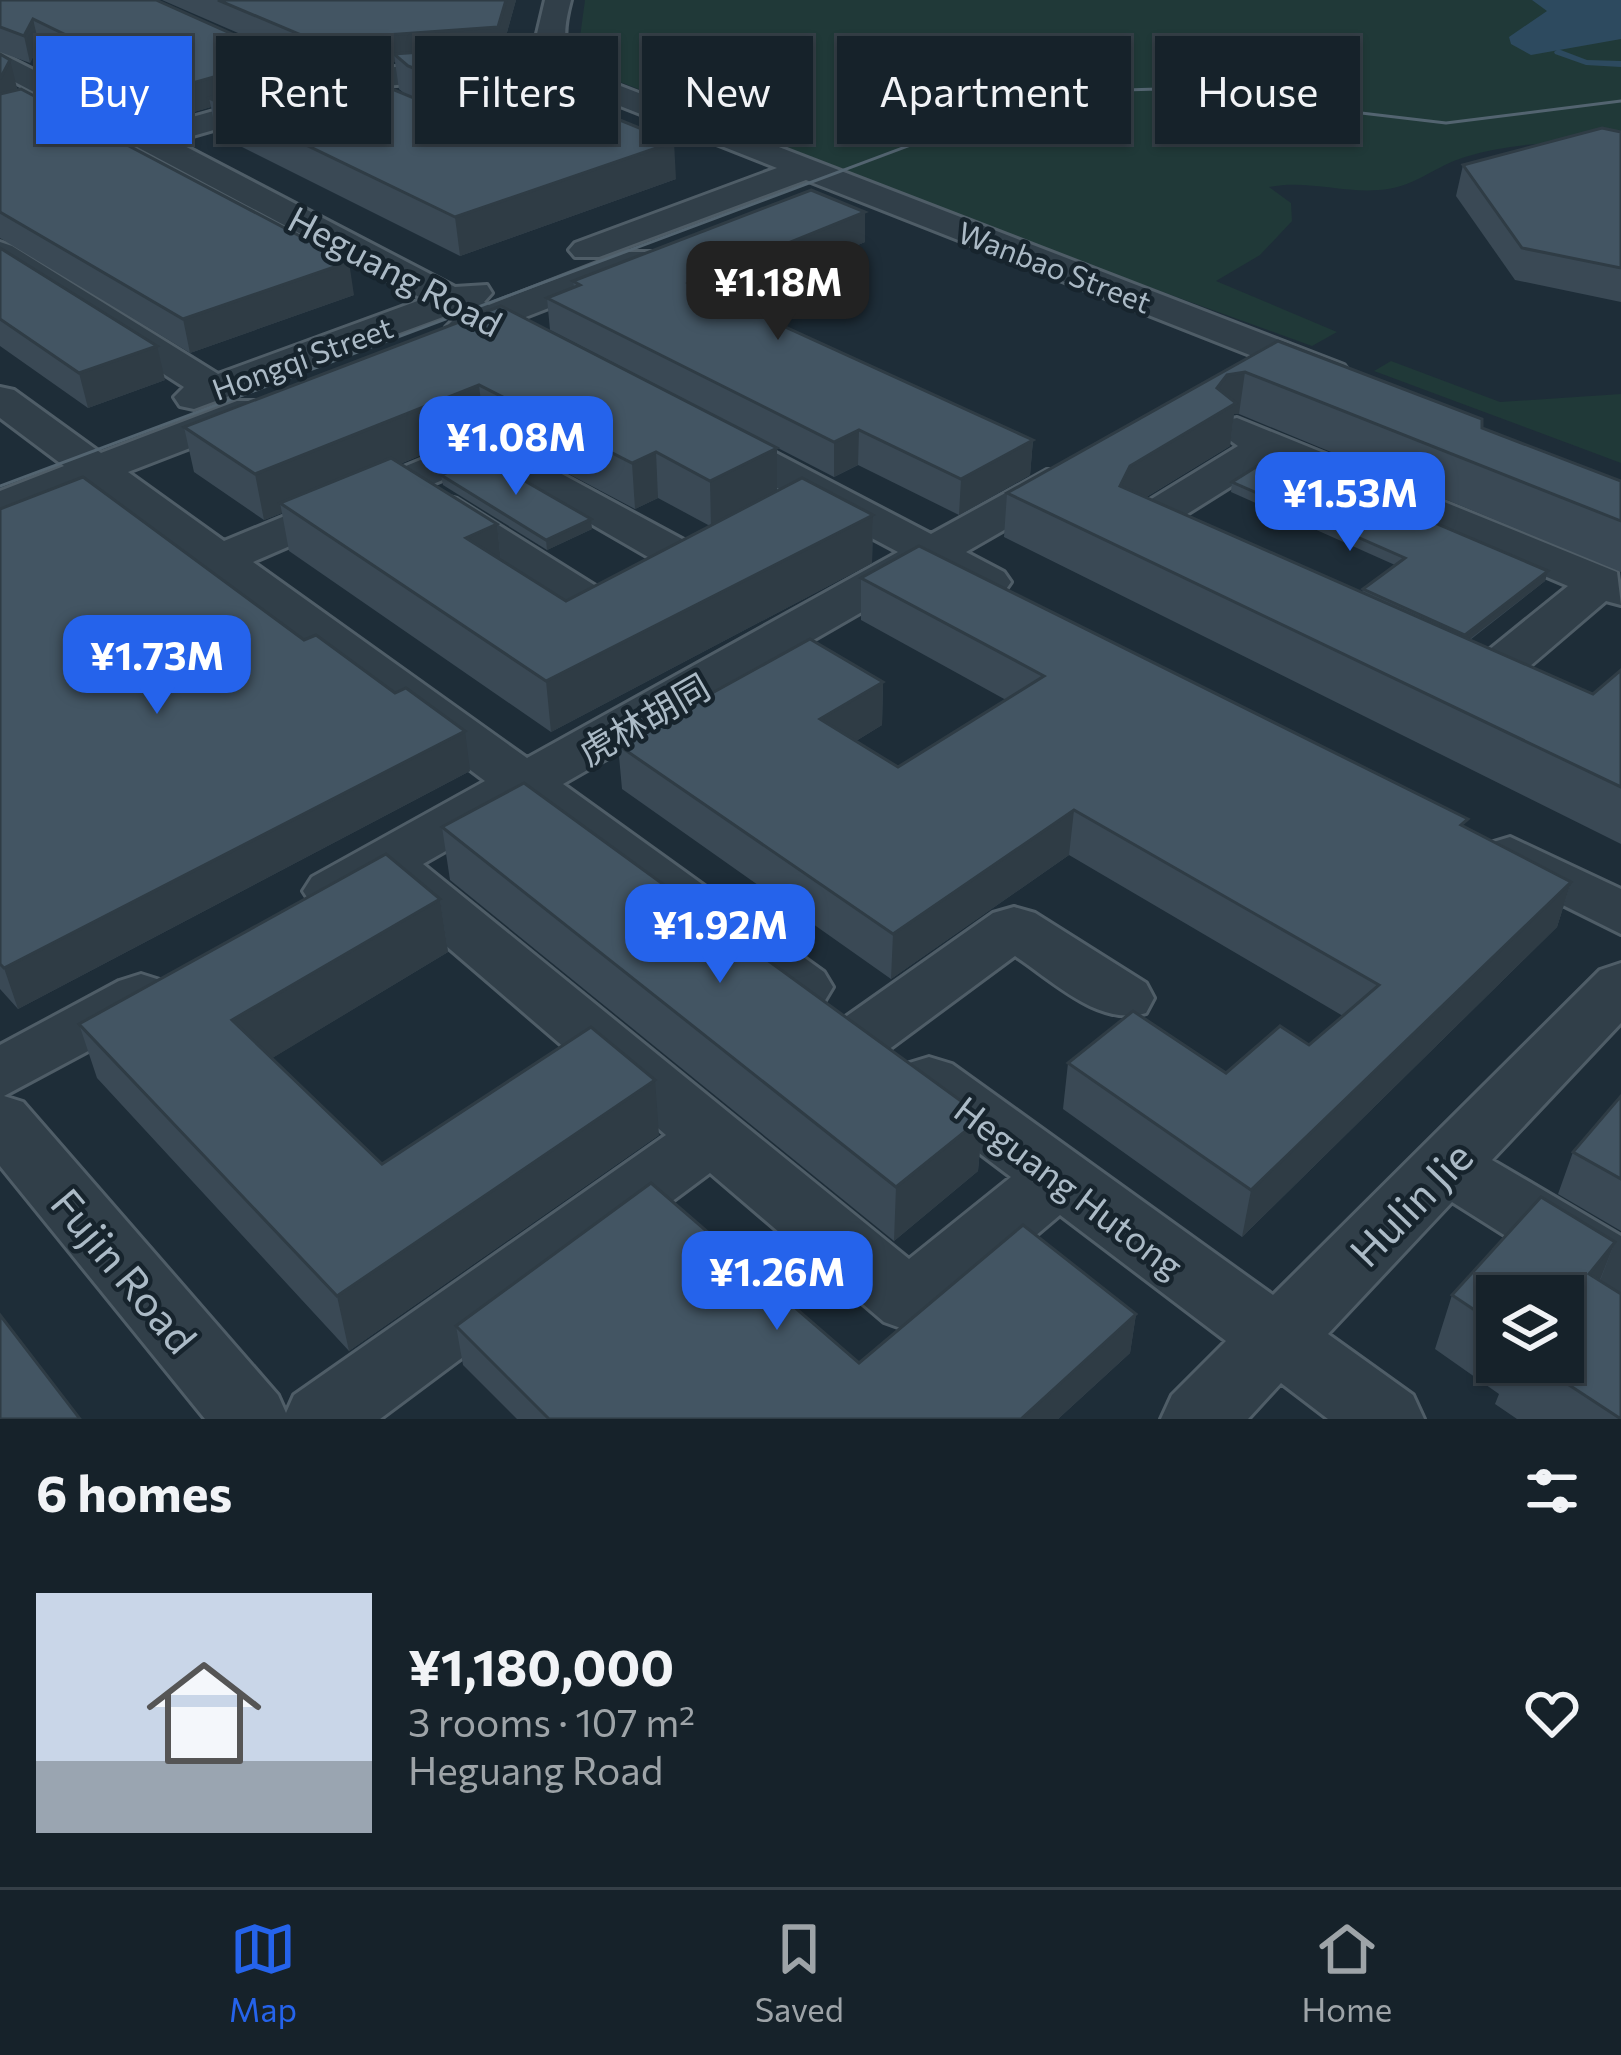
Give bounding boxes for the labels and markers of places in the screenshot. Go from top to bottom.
pin: ¥1.18M [680,241,876,343]
pin: ¥1.08M [418,396,614,498]
pin: ¥1.53M [1252,452,1448,554]
pin: ¥1.73M [59,615,255,717]
pin: ¥1.92M [622,884,818,986]
pin: ¥1.26M [679,1231,875,1333]

